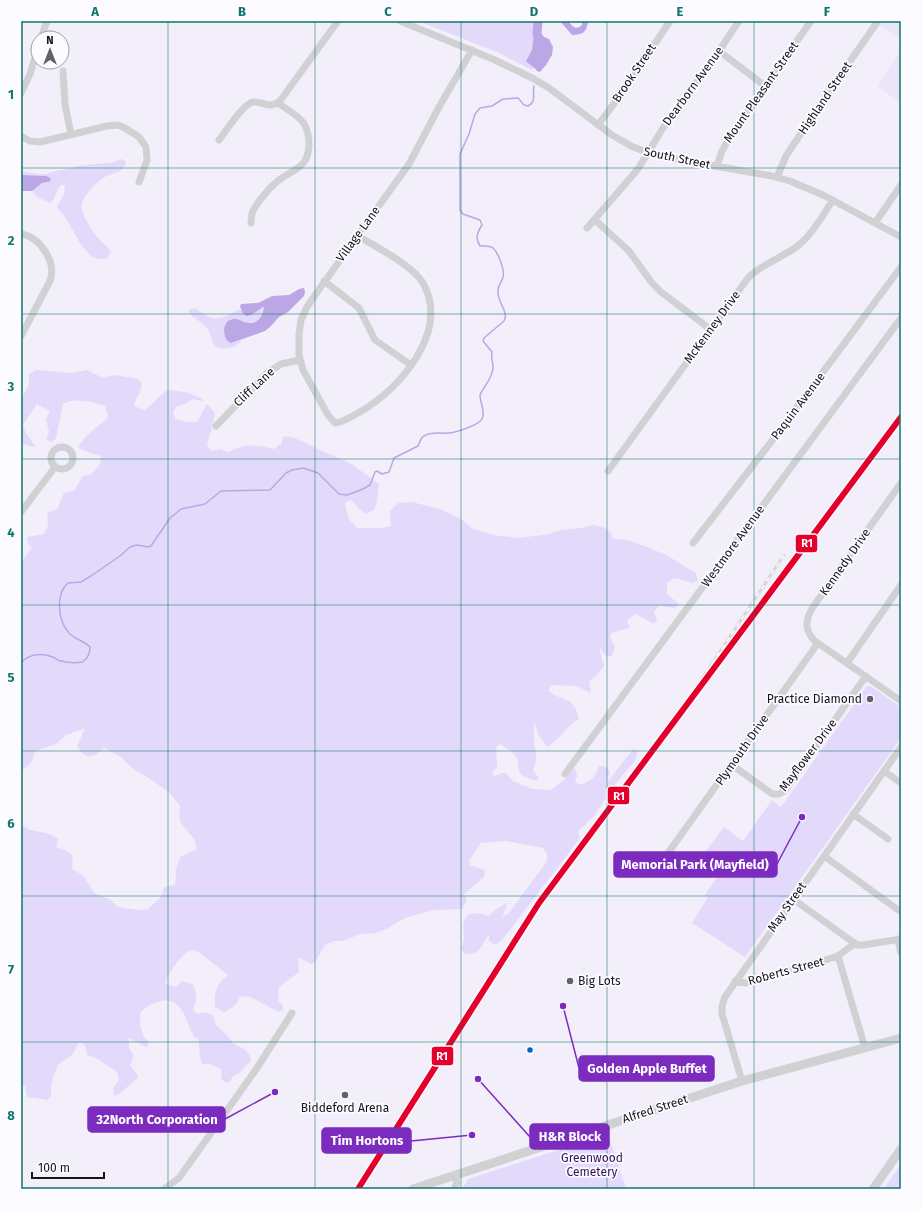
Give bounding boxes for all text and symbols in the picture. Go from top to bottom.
text: A [90,4,99,19]
text: B [238,4,246,19]
text: C [384,4,392,19]
text: D [530,4,539,19]
text: E [677,4,684,19]
text: F [824,4,831,19]
north arrow [30,30,70,70]
text: N [46,34,54,47]
street label: Mount Pleasant Street [721,38,802,145]
street label: Brook Street [609,41,659,105]
street label: Dearborn Avenue [660,44,726,128]
street label: Highland Street [796,58,855,137]
text: 1 [8,87,14,102]
street label: South Street [642,144,712,172]
street label: Village Lane [333,204,383,264]
text: 2 [8,233,15,248]
street label: McKenney Drive [681,288,743,366]
street label: Cliff Lane [231,365,277,409]
street label: Paquin Avenue [768,370,828,442]
text: 3 [7,379,15,394]
street label: Westmore Avenue [699,502,767,590]
text: 4 [7,525,15,540]
street label: Kennedy Drive [817,526,873,598]
line badge: R1 [795,534,818,553]
text: R1 [801,537,813,550]
text: 5 [8,670,15,685]
place label: Practice Diamond [767,692,862,706]
marker: Practice Diamond [865,694,875,704]
street label: Plymouth Drive [712,712,772,788]
street label: Mayflower Drive [776,716,840,794]
line badge: R1 [607,786,630,805]
text: R1 [613,790,625,803]
text: 6 [7,816,15,831]
callout: Memorial Park (Mayfield) [614,852,777,877]
text: Memorial Park (Mayfield) [621,857,769,872]
street label: May Street [765,879,810,934]
street label: Roberts Street [746,954,826,988]
text: 7 [8,962,14,977]
place label: Big Lots [578,974,621,988]
marker: Big Lots [565,976,575,986]
unlabelled marker [525,1045,535,1055]
line badge: R1 [431,1046,454,1066]
text: R1 [436,1050,448,1063]
callout: Golden Apple Buffet [579,1056,714,1081]
text: Golden Apple Buffet [587,1061,708,1076]
marker: Biddeford Arena [340,1090,350,1100]
street label: Alfred Street [620,1092,690,1126]
place label: Biddeford Arena [301,1101,389,1115]
callout: 32North Corporation [88,1107,225,1132]
text: 8 [7,1108,15,1123]
text: 32North Corporation [95,1112,218,1127]
callout: H&R Block [530,1124,609,1149]
callout: Tim Hortons [322,1128,411,1153]
text: H&R Block [539,1129,602,1144]
text: Tim Hortons [331,1133,404,1148]
park label: Greenwood Cemetery [561,1151,623,1179]
scale bar [32,1154,104,1180]
text: 100 m [38,1161,70,1175]

